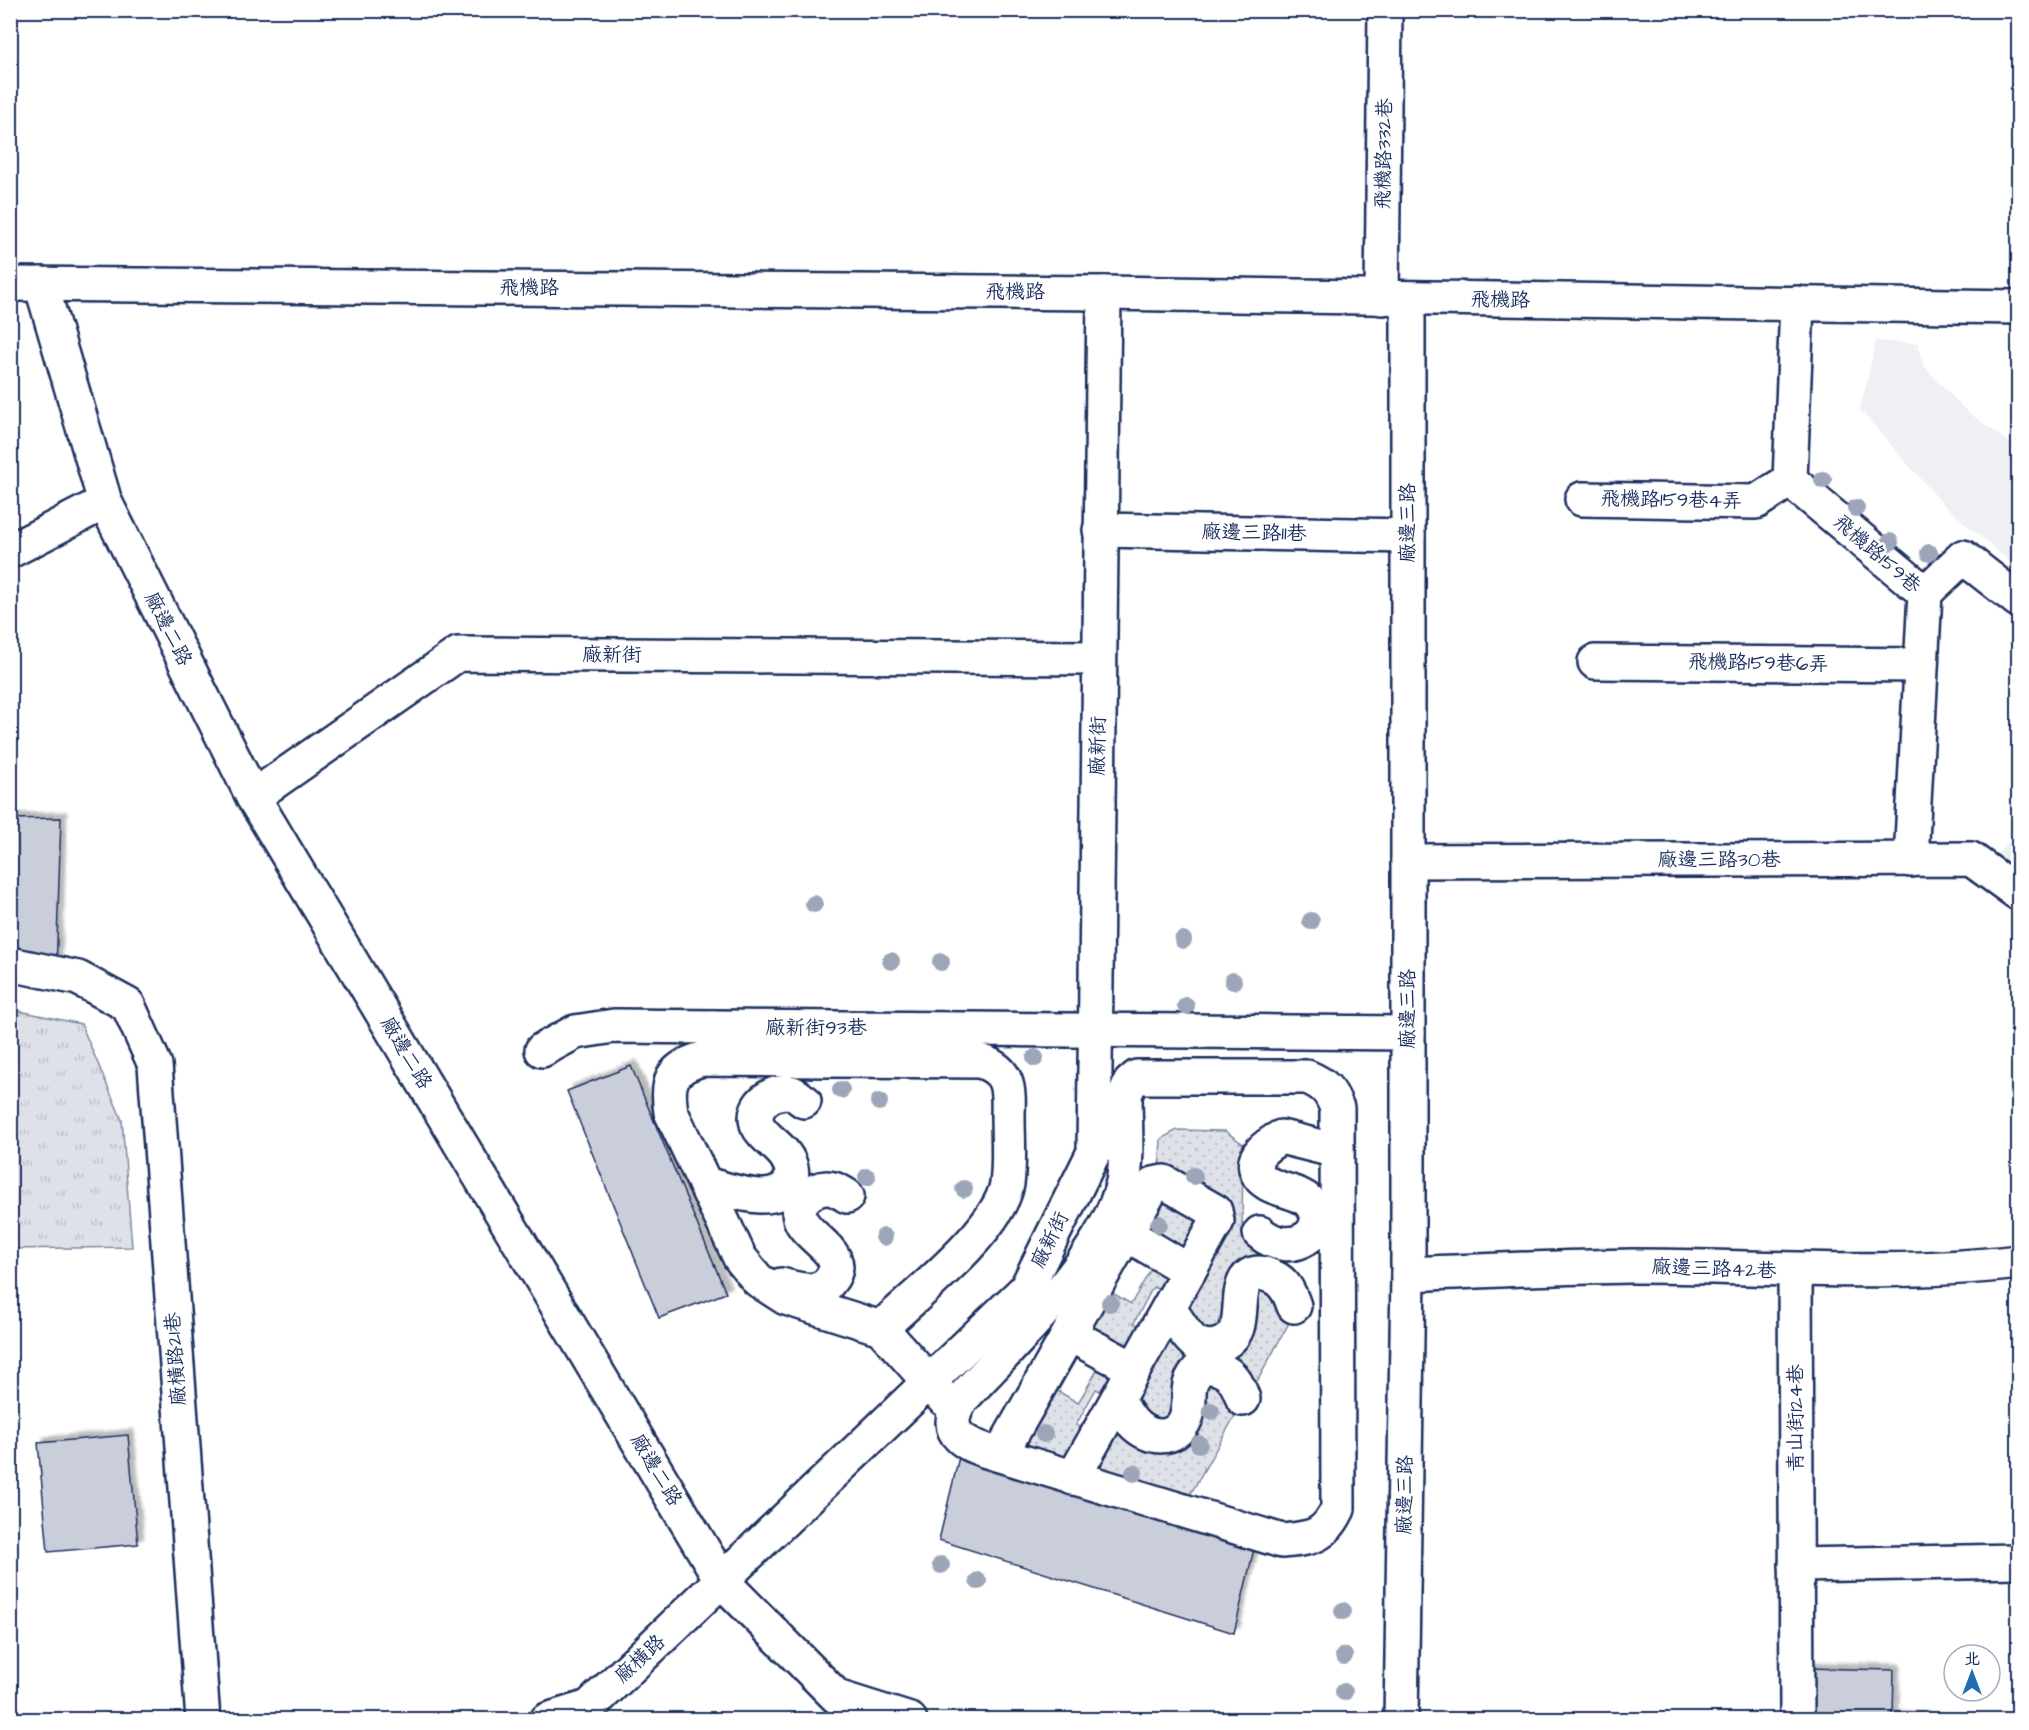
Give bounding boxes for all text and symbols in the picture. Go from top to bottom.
street label: 飛機路332巷 [1369,97,1399,210]
street label: 飛機路 [499,274,560,302]
street label: 飛機路 [985,278,1046,306]
street label: 飛機路 [1470,285,1531,315]
street label: 廠邊三路 [1394,482,1422,563]
street label: 飛機路159巷4弄 [1600,485,1742,515]
street label: 飛機路159巷 [1827,508,1928,601]
street label: 廠邊三路11巷 [1201,518,1308,548]
street label: 廠邊二路 [137,587,199,672]
street label: 廠新街 [582,641,642,669]
street label: 飛機路159巷6弄 [1687,648,1829,678]
street label: 廠新街 [1083,716,1113,776]
street label: 廠邊三路30巷 [1658,846,1781,874]
street label: 廠邊三路 [1394,968,1422,1049]
street label: 廠邊二路 [373,1012,439,1095]
street label: 廠新街93巷 [765,1014,868,1042]
street label: 廠新街 [1024,1207,1076,1273]
street label: 廠邊三路42巷 [1651,1253,1778,1285]
street label: 廠橫路21巷 [159,1310,193,1407]
street label: 青山街124巷 [1782,1363,1810,1472]
street label: 廠邊二路 [623,1429,689,1512]
street label: 廠邊三路 [1390,1454,1420,1535]
street label: 廠橫路 [609,1628,672,1690]
north arrow [1942,1643,2002,1703]
text: 北 [1964,1648,1980,1670]

